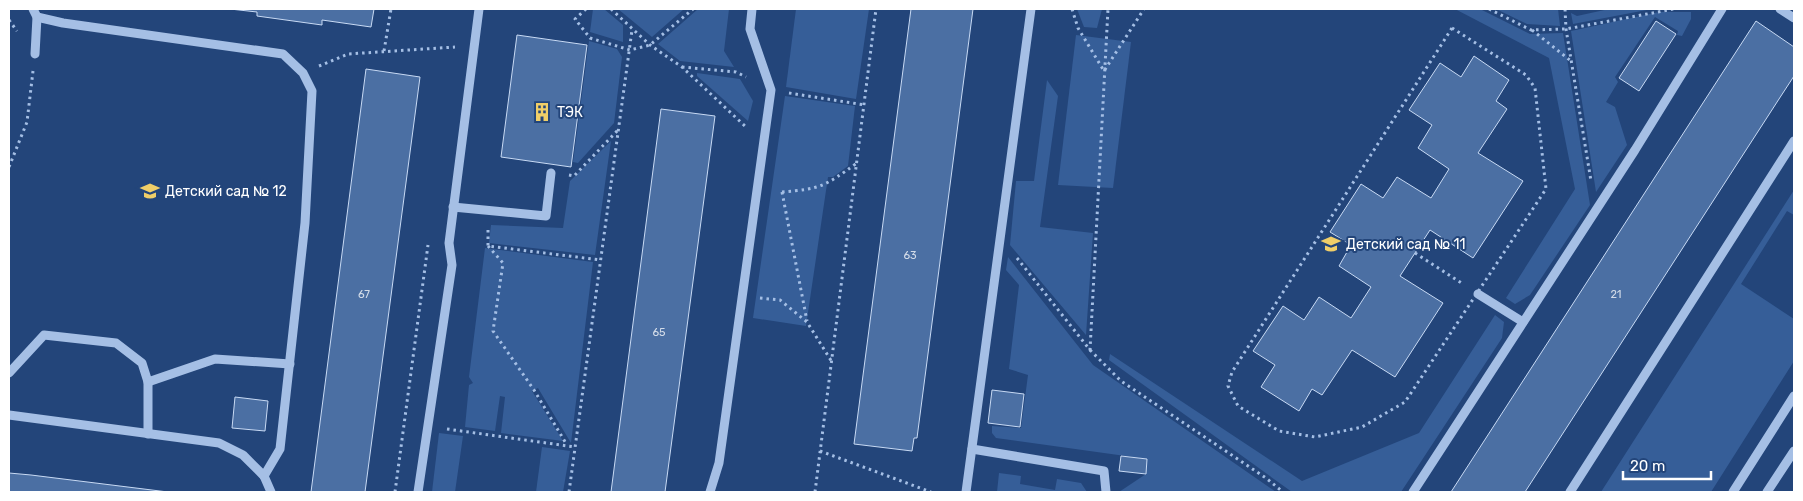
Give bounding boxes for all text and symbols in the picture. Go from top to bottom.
building icon: ТЭК [531,101,553,123]
place label: ТЭК [557,104,583,121]
school or university icon: Детский сад № 12 [139,180,161,202]
place label: Детский сад № 12 [165,183,287,200]
school or university icon: Детский сад № 11 [1320,233,1342,255]
place label: Детский сад № 11 [1346,236,1466,253]
house number: 63 [903,249,917,262]
house number: 67 [358,288,370,301]
house number: 21 [1610,288,1622,301]
house number: 65 [652,326,666,339]
scale bar [1623,448,1710,480]
text: 20 m [1630,457,1665,475]

